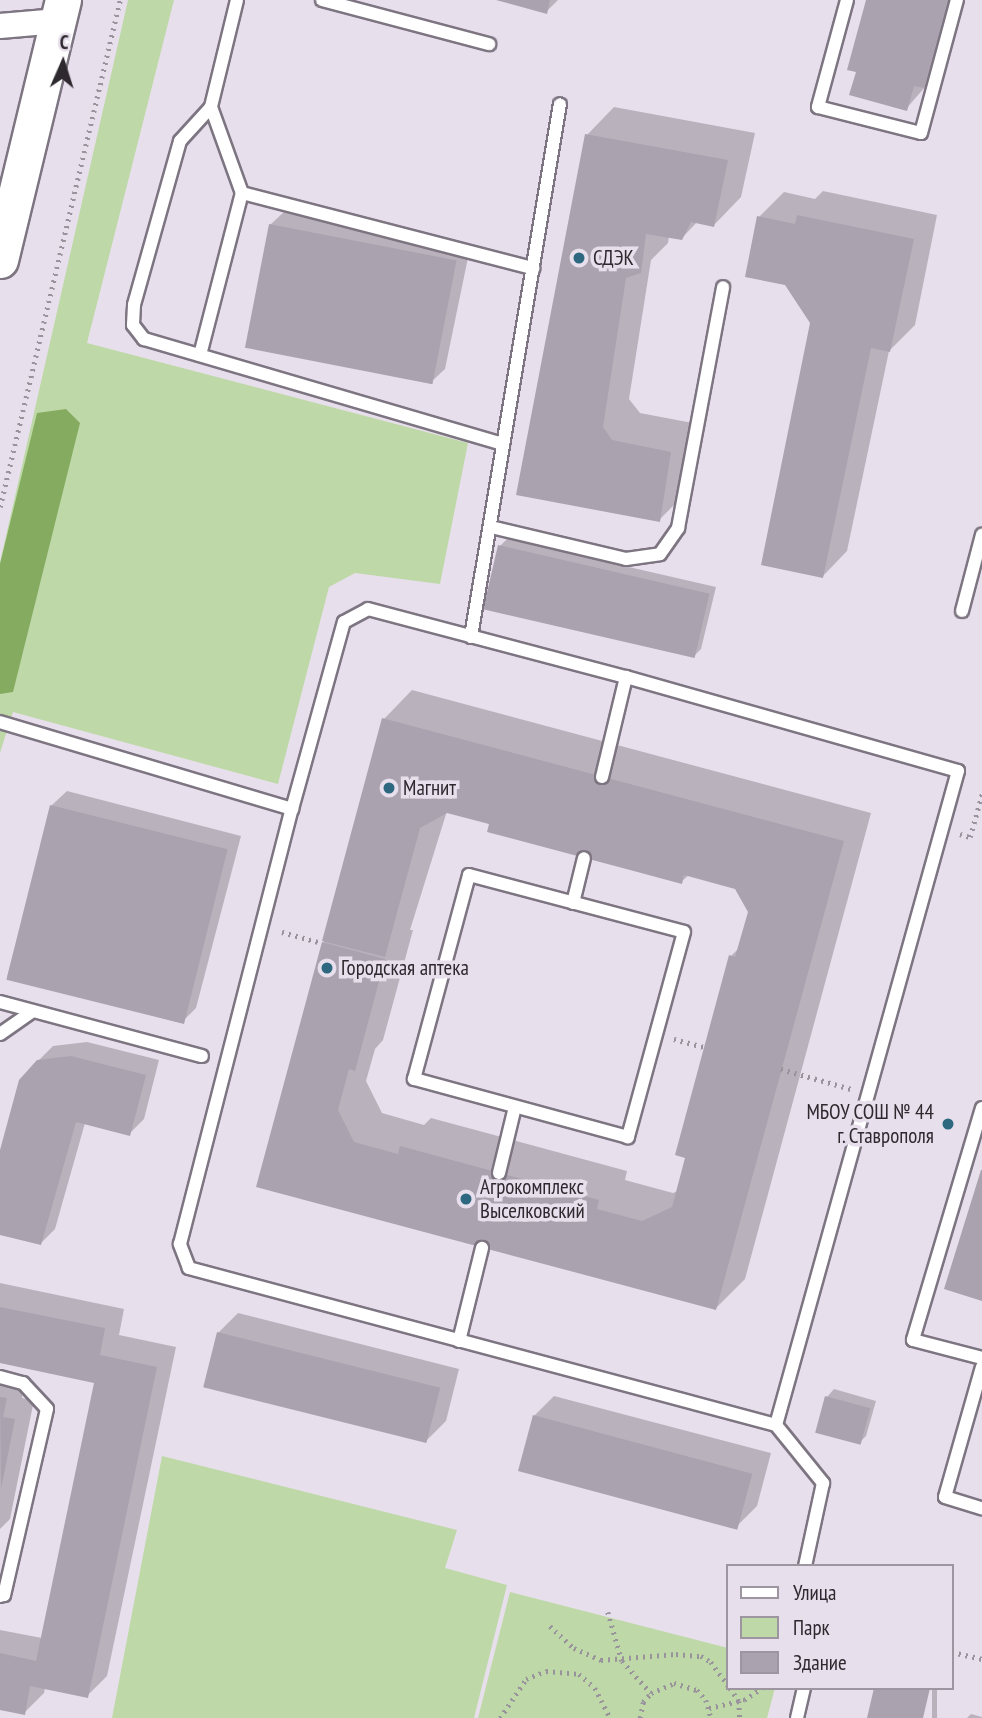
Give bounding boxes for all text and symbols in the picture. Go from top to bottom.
north arrow [28,28,98,98]
text: С [59,30,69,54]
place label: СДЭК [593,245,634,271]
marker: СДЭК [571,250,587,266]
place label: Магнит [403,775,456,801]
marker: Магнит [381,780,397,796]
place label: Городская аптека [341,955,469,981]
marker: Городская аптека [319,960,335,976]
place label: МБОУ СОШ № 44 г. Ставрополя [806,1099,934,1149]
marker: МБОУ СОШ № 44 г. Ставрополя [940,1116,956,1132]
place label: Агрокомплекс Выселковский [480,1174,585,1224]
marker: Агрокомплекс Выселковский [458,1191,474,1207]
legend [726,1564,954,1690]
text: Улица [793,1579,836,1606]
text: Парк [793,1614,830,1641]
text: Здание [793,1649,847,1676]

